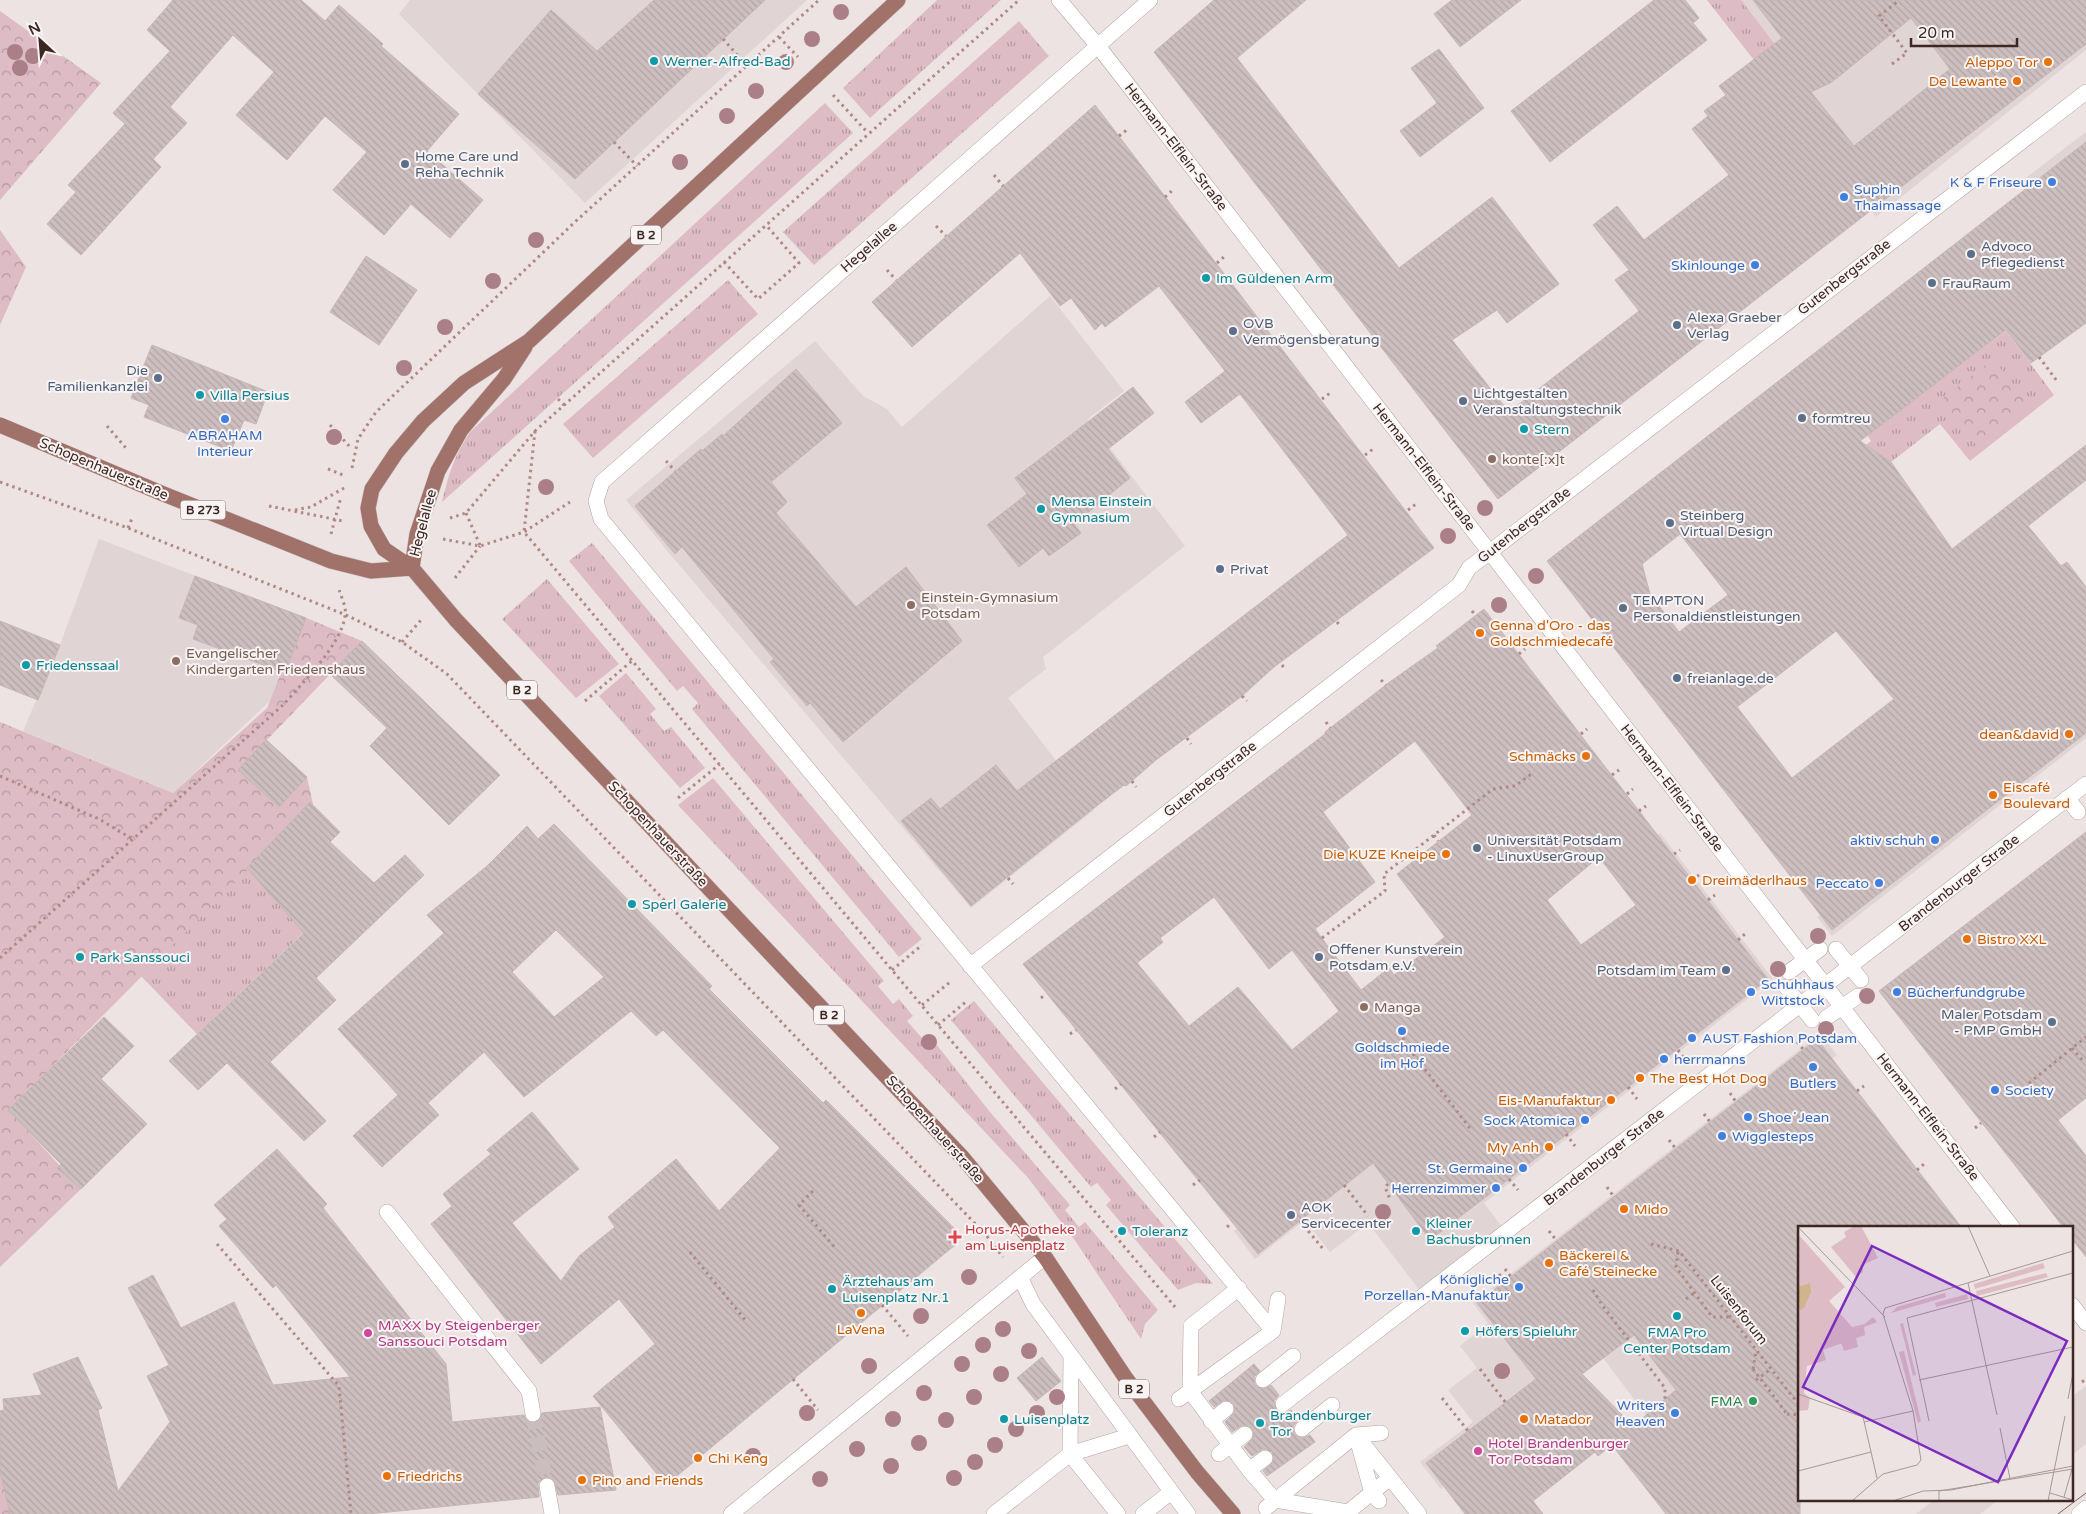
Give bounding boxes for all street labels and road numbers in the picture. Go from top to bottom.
street label: Hermann-Elflein-Straße [1121,80,1231,214]
street label: Hegelallee [837,218,901,276]
road number: B 2 [631,226,661,244]
street label: Gutenbergstraße [1794,235,1894,319]
street label: Hermann-Elflein-Straße [1369,400,1479,534]
street label: Schopenhauerstraße [37,434,171,504]
street label: Gutenbergstraße [1474,483,1574,567]
street label: Hegelallee [406,487,440,559]
road number: B 273 [180,500,226,520]
road number: B 2 [507,680,537,700]
street label: Hermann-Elflein-Straße [1617,721,1727,855]
street label: Gutenbergstraße [1160,737,1260,821]
street label: Schopenhauerstraße [605,778,711,890]
street label: Brandenburger Straße [1895,831,2023,935]
road number: B 2 [814,1006,844,1024]
street label: Hermann-Elflein-Straße [1873,1050,1983,1184]
street label: Schopenhauerstraße [882,1072,988,1186]
street label: Brandenburger Straße [1540,1105,1668,1209]
street label: Luisenforum [1707,1272,1771,1348]
road number: B 2 [1119,1380,1149,1398]

